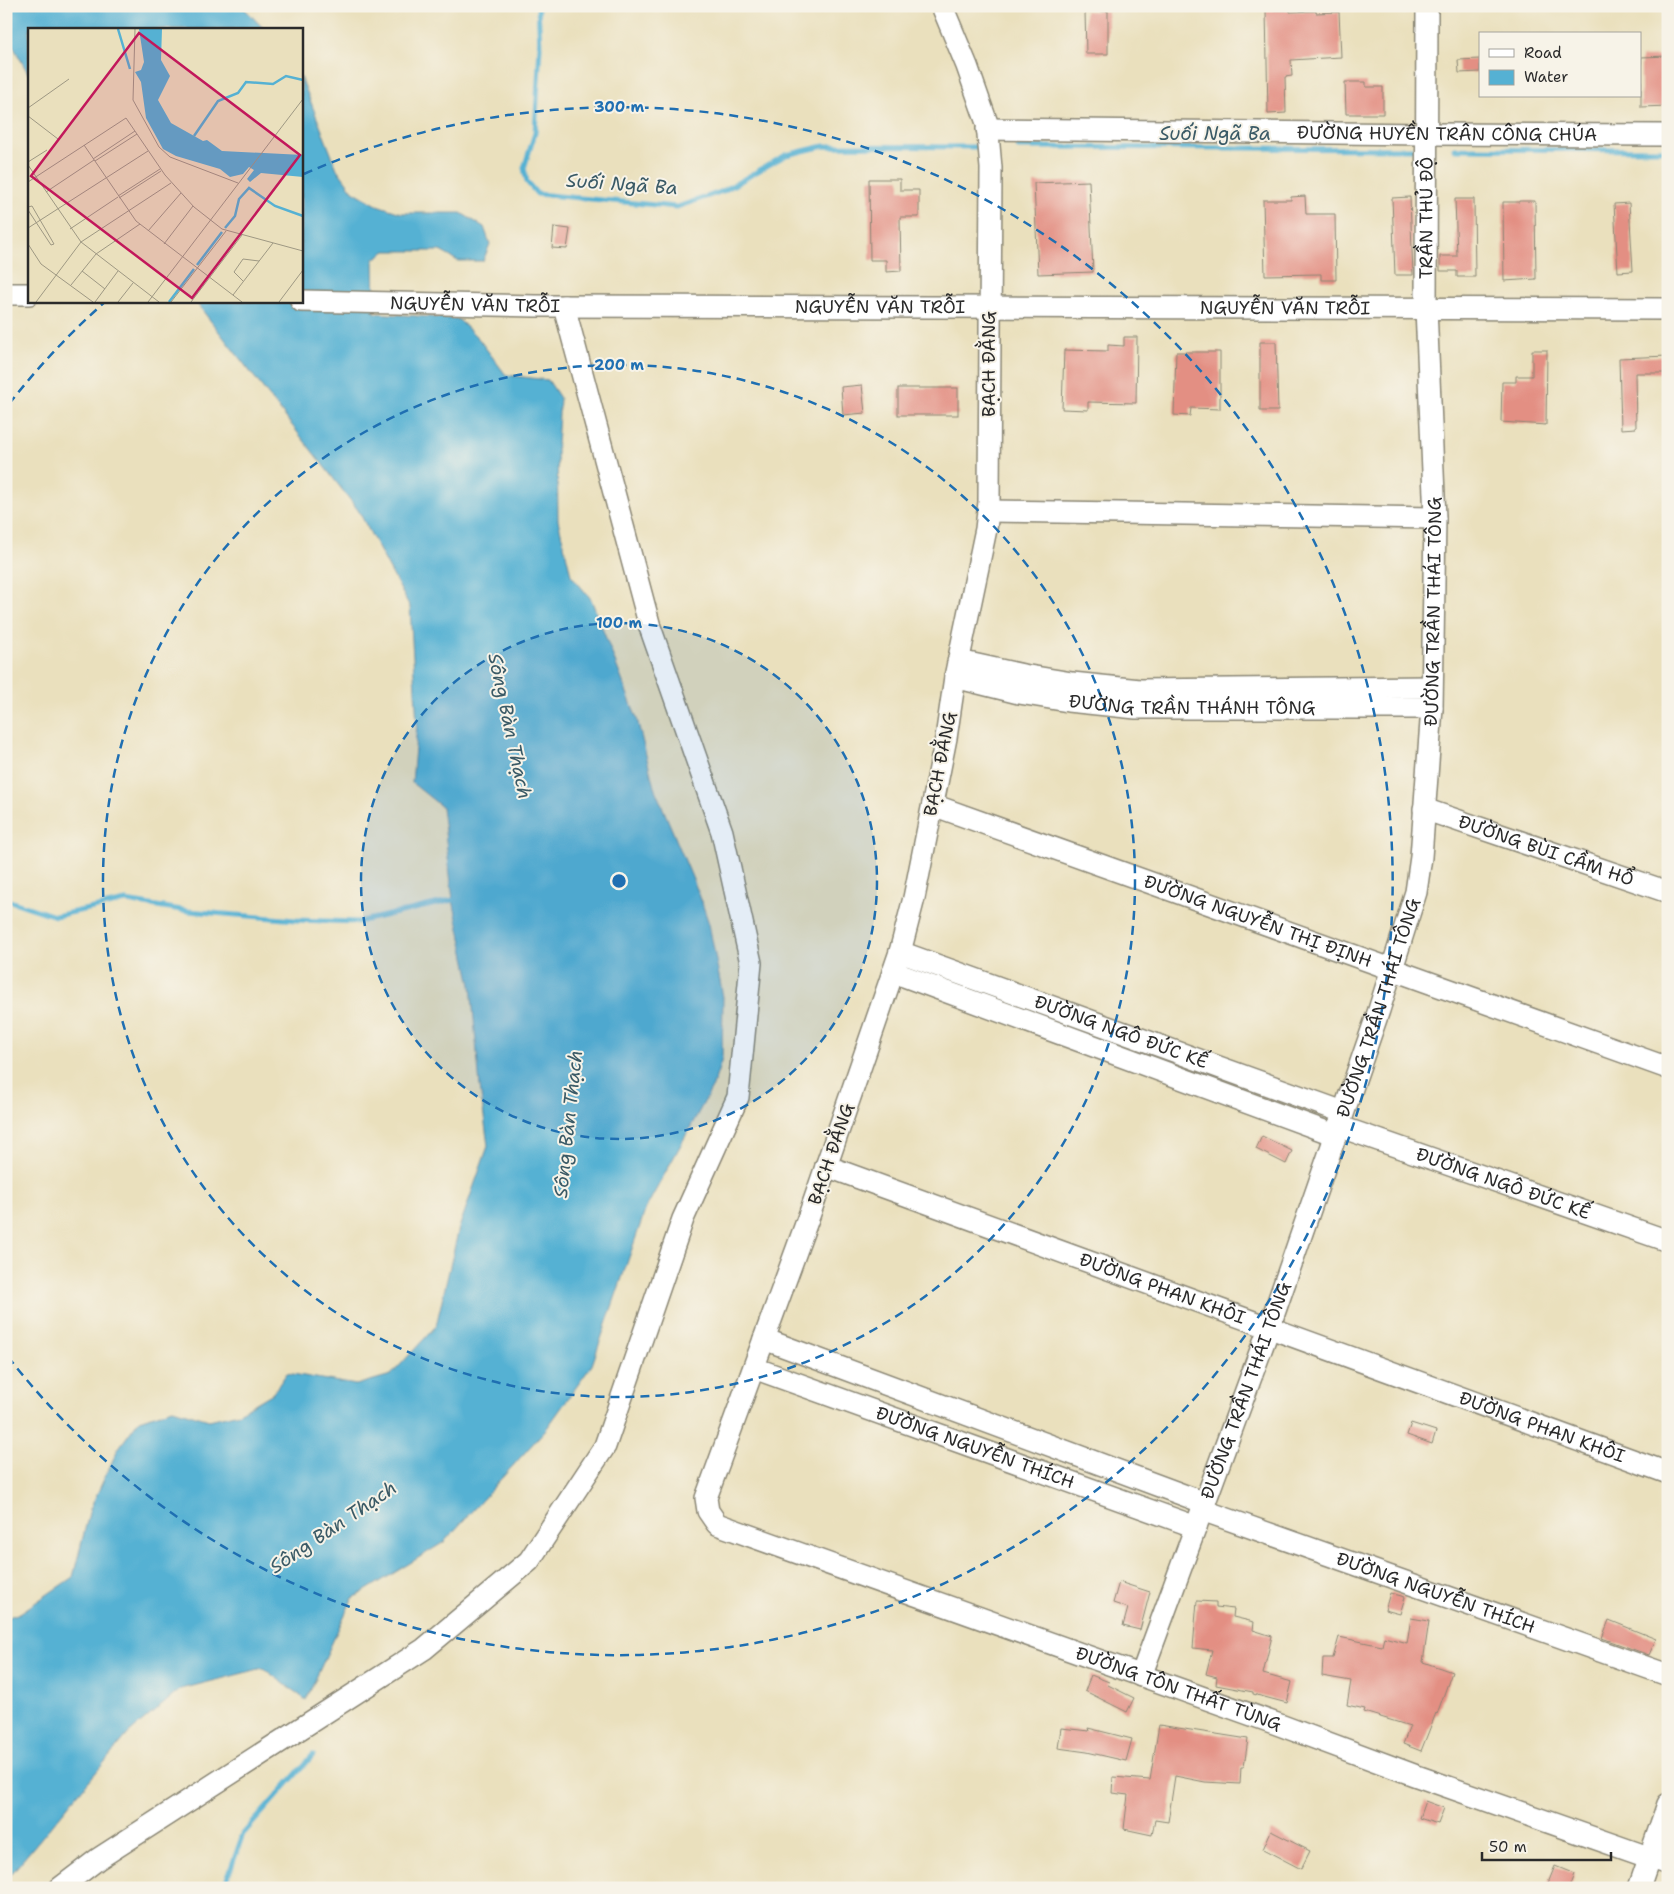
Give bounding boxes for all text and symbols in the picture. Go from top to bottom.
inset map [28,28,302,302]
legend [1479,32,1642,98]
text: Road [1524,43,1562,63]
text: Water [1524,67,1568,87]
text: 300 m [594,97,644,117]
street label: ĐƯỜNG HUYỀN TRÂN CÔNG CHÚA [1297,120,1597,147]
water label: Suối Ngã Ba [1159,121,1271,146]
street label: TRẦN THỦ ĐỘ [1412,157,1439,279]
water label: Suối Ngã Ba [565,168,679,200]
street label: NGUYỄN VĂN TRỖI [390,290,560,318]
street label: NGUYỄN VĂN TRỖI [795,293,965,319]
street label: NGUYỄN VĂN TRỖI [1200,294,1370,320]
street label: BẠCH ĐẰNG [974,311,1001,417]
text: 200 m [594,355,644,375]
street label: ĐƯỜNG TRẦN THÁI TÔNG [1419,496,1447,727]
text: 100 m [596,613,642,633]
water label: Sông Bàn Thạch [482,651,538,801]
street label: ĐƯỜNG TRẦN THÁNH TÔNG [1068,689,1316,720]
street label: BẠCH ĐẰNG [915,709,962,818]
street label: ĐƯỜNG BÙI CẦM HỔ [1455,810,1638,892]
street label: ĐƯỜNG NGUYỄN THỊ ĐỊNH [1141,869,1375,973]
centre of rings [610,872,628,890]
street label: ĐƯỜNG TRẦN THÁI TÔNG [1331,895,1425,1121]
street label: ĐƯỜNG NGÔ ĐỨC KẾ [1031,989,1213,1074]
water label: Sông Bàn Thạch [548,1049,588,1199]
street label: BẠCH ĐẰNG [800,1099,860,1208]
street label: ĐƯỜNG NGÔ ĐỨC KẾ [1413,1142,1595,1225]
street label: ĐƯỜNG PHAN KHÔI [1076,1247,1249,1330]
street label: ĐƯỜNG TRẦN THÁI TÔNG [1195,1278,1296,1503]
street label: ĐƯỜNG PHAN KHÔI [1456,1386,1628,1468]
street label: ĐƯỜNG NGUYỄN THÍCH [873,1401,1078,1494]
water label: Sông Bàn Thạch [264,1475,402,1579]
street label: ĐƯỜNG NGUYỄN THÍCH [1333,1547,1538,1639]
street label: ĐƯỜNG TÔN THẤT TÙNG [1072,1641,1285,1737]
scale bar [1482,1829,1610,1861]
text: 50 m [1489,1837,1527,1857]

